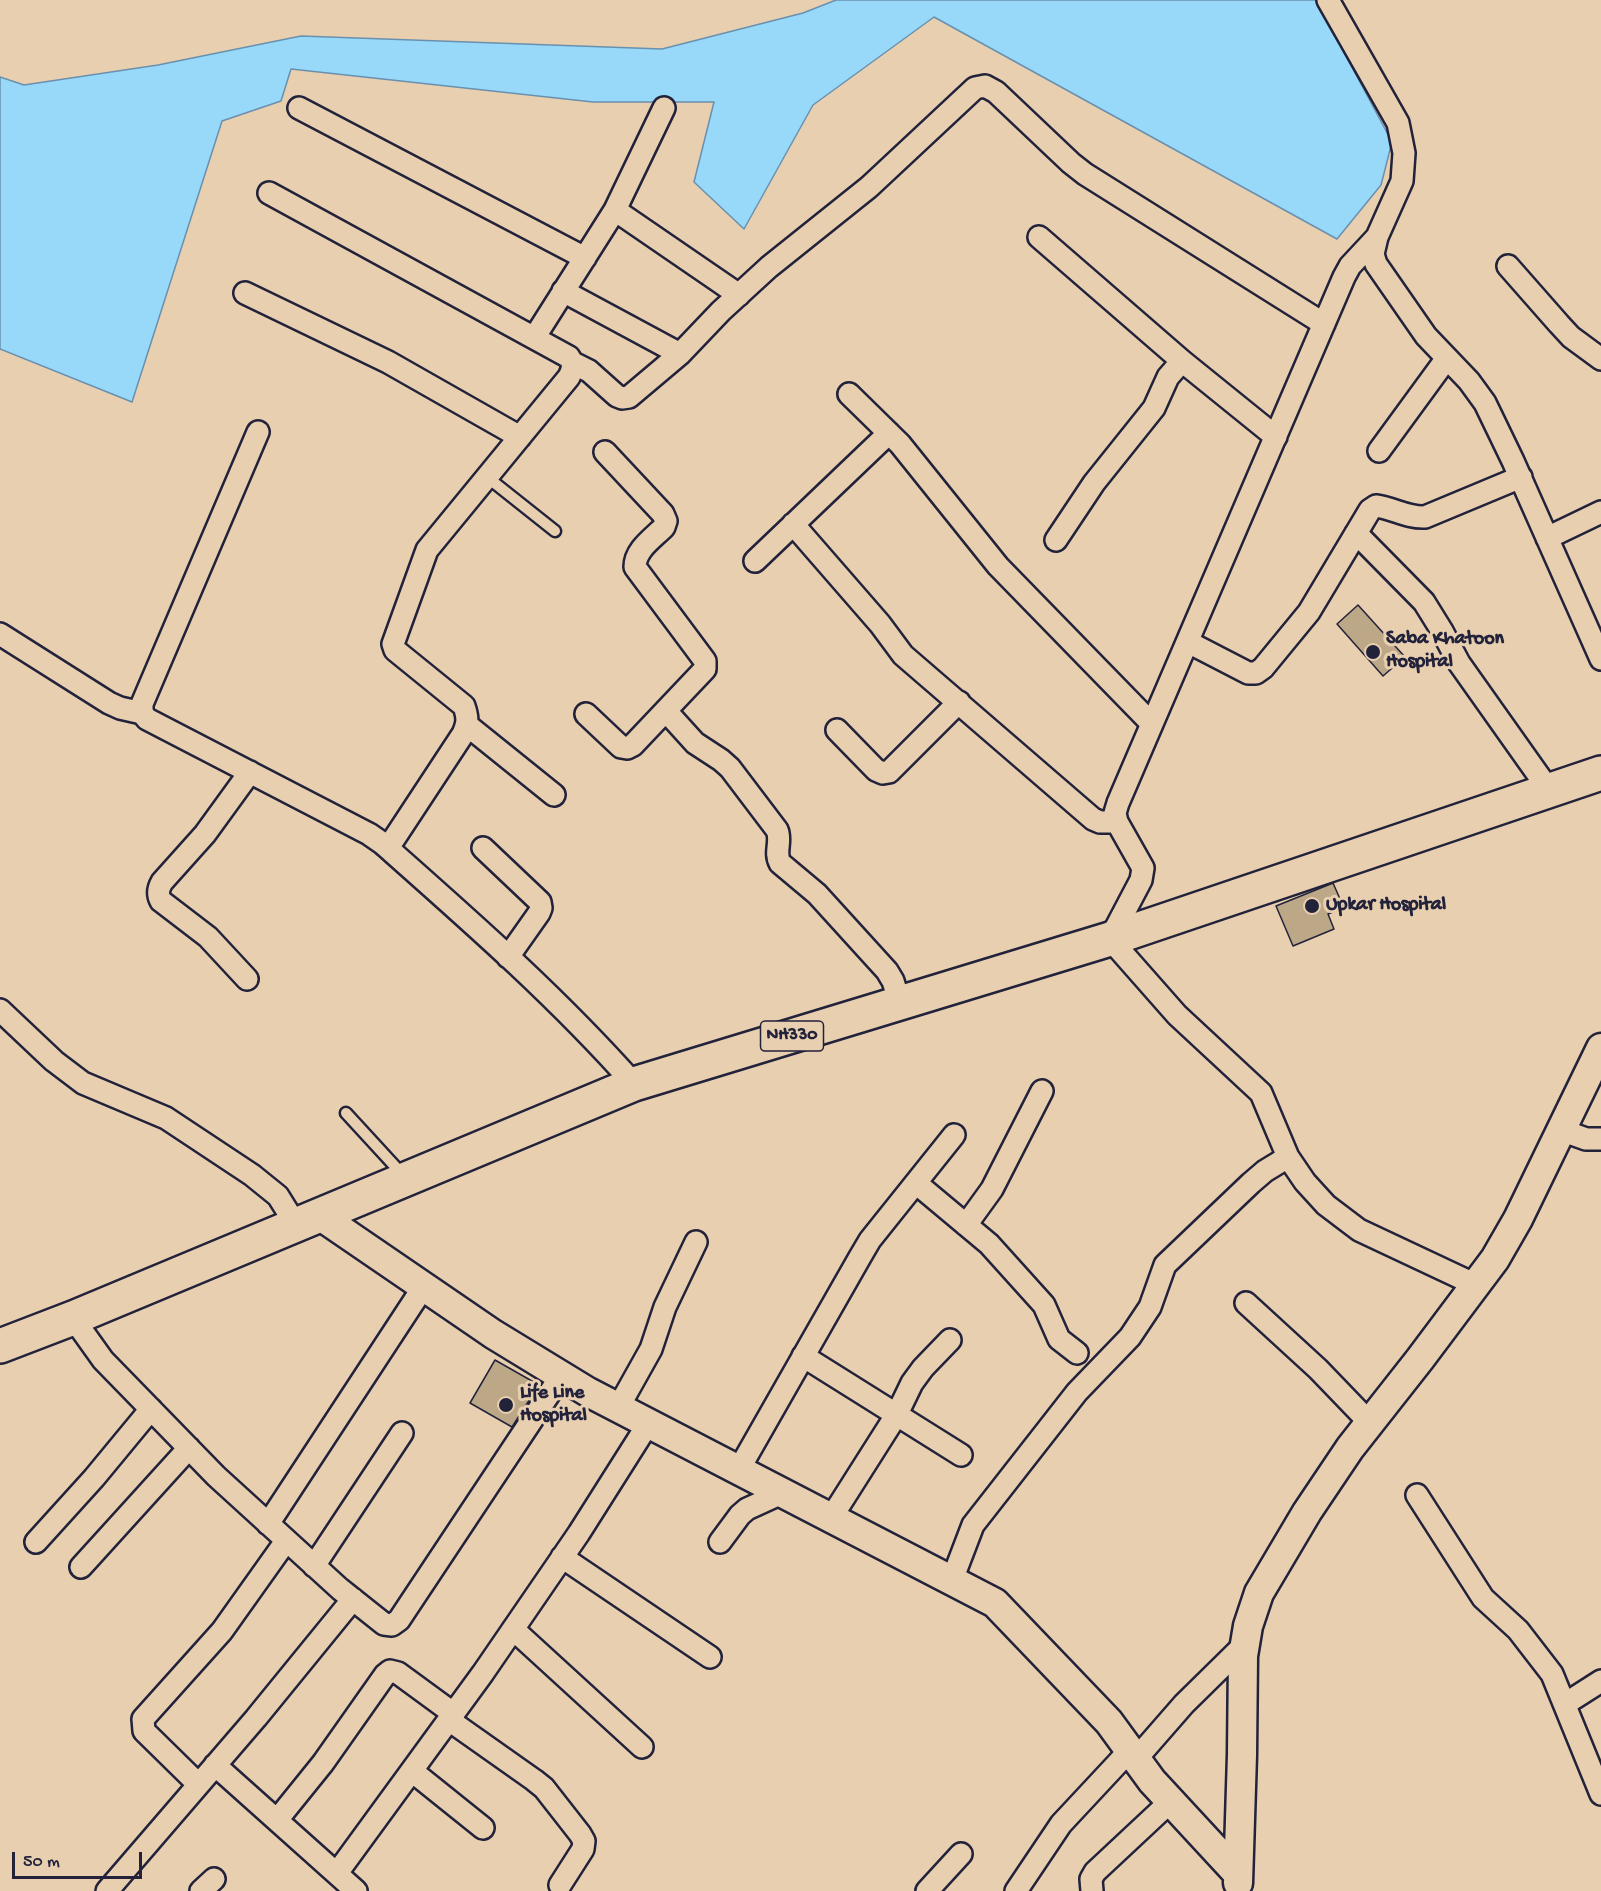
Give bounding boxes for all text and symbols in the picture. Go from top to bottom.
place label: Saba Khatoon Hospital [1386,628,1504,675]
marker: Saba Khatoon Hospital [1364,643,1382,661]
place label: Upkar Hospital [1326,894,1446,918]
marker: Upkar Hospital [1303,897,1321,915]
road number: NH330 [760,1021,824,1051]
place label: Life Line Hospital [520,1382,587,1429]
marker: Life Line Hospital [497,1396,515,1414]
scale bar [15,1840,146,1878]
text: 50 m [23,1852,60,1873]

